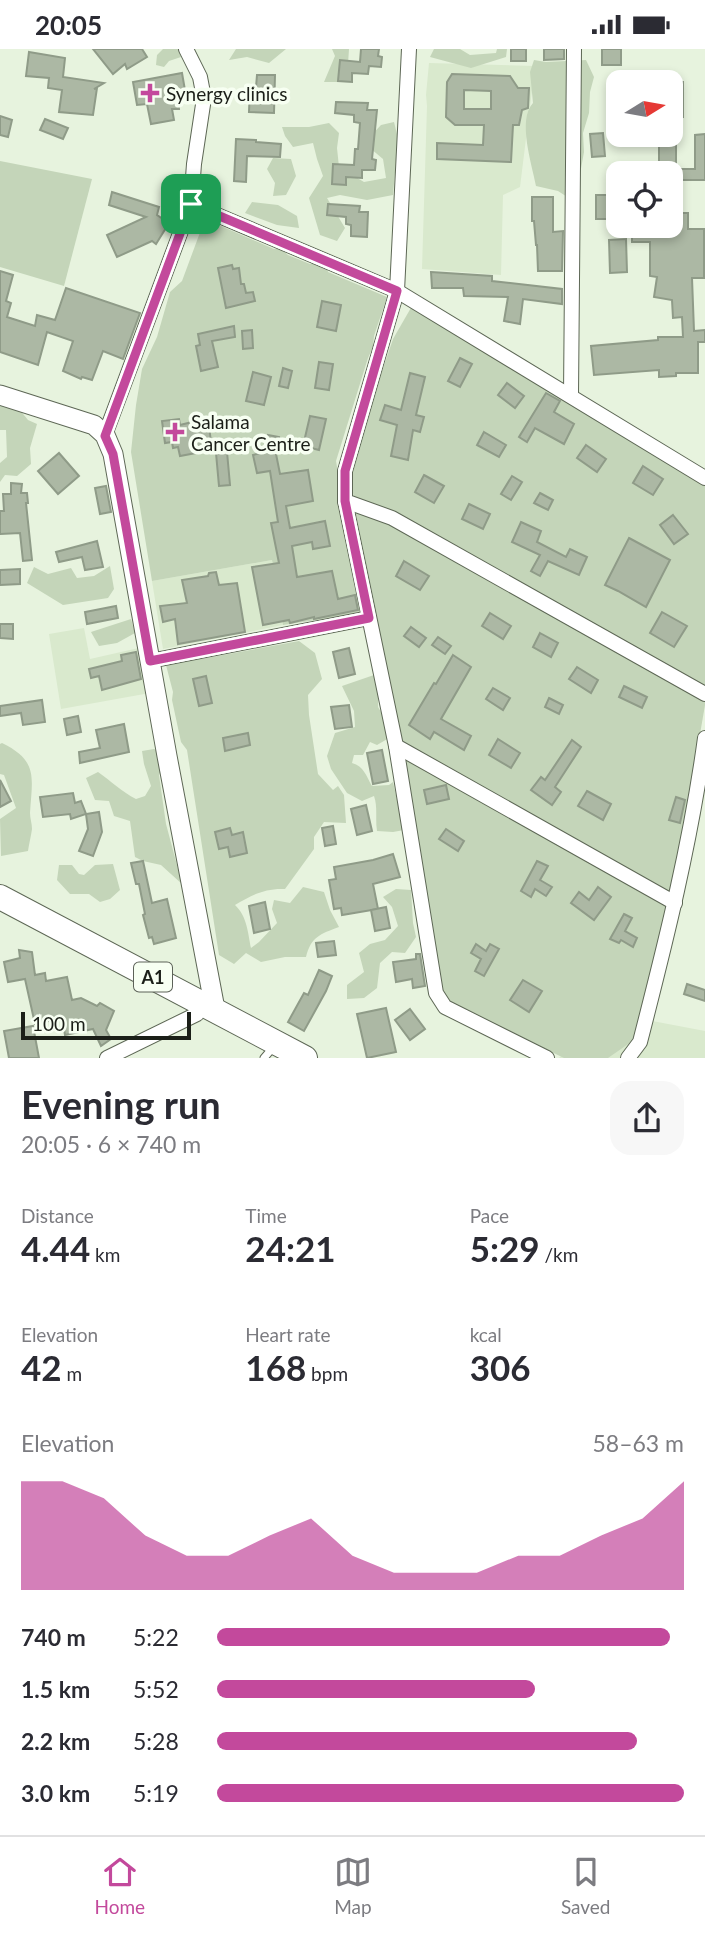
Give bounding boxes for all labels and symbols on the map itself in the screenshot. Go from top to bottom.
north arrow [606,70,682,147]
place label: Synergy clinics [166,82,288,105]
marker: Synergy clinics [140,83,160,103]
pin [161,174,221,234]
place label: Salama Cancer Centre [191,410,310,455]
marker: Salama Cancer Centre [165,422,185,442]
road number: A1 [134,963,172,992]
scale bar [21,1009,191,1041]

